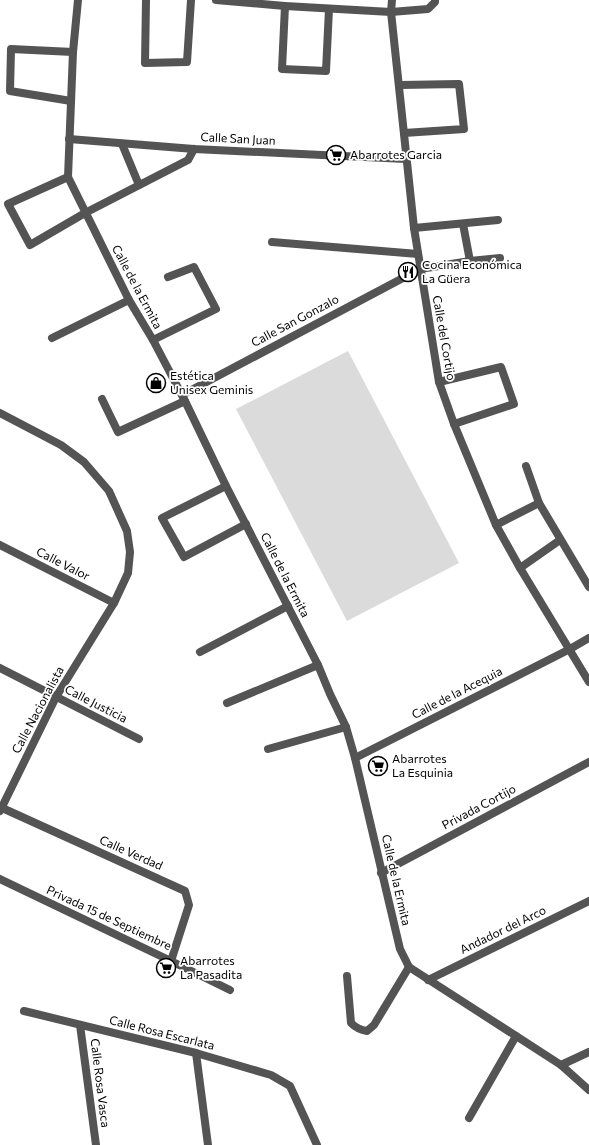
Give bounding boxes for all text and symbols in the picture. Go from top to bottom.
street label: Calle San Juan [200,129,276,148]
supermarket icon: Abarrotes Garcia [325,144,347,166]
place label: Abarrotes Garcia [350,147,442,161]
street label: Calle de la Ermita [110,242,166,331]
place label: Cocina Económica La Güera [422,257,522,285]
restaurant icon: Cocina Económica La Güera [397,261,419,283]
street label: Calle San Gonzalo [248,291,341,349]
street label: Calle del Cortijo [431,294,459,382]
place label: Estética Unisex Geminis [170,368,253,396]
shop icon: Estética Unisex Geminis [145,372,167,394]
street label: Calle de la Ermita [259,530,313,619]
street label: Calle Valor [34,544,93,583]
street label: Calle de la Acequia [409,663,504,721]
street label: Calle Nacionalista [8,664,66,755]
street label: Calle Justicia [62,681,130,726]
place label: Abarrotes La Esquinia [392,751,453,779]
supermarket icon: Abarrotes La Esquinia [367,755,389,777]
street label: Privada Cortijo [439,781,518,831]
street label: Calle Verdad [98,832,165,872]
street label: Calle de la Ermita [380,833,414,927]
street label: Privada 15 de Septiembre [45,882,174,952]
street label: Andador del Arco [457,902,548,956]
place label: Abarrotes La Pasadita [180,953,242,981]
supermarket icon: Abarrotes La Pasadita [155,957,177,979]
street label: Calle Rosa Escarlata [108,1012,216,1052]
street label: Calle Rosa Vasca [89,1038,113,1128]

